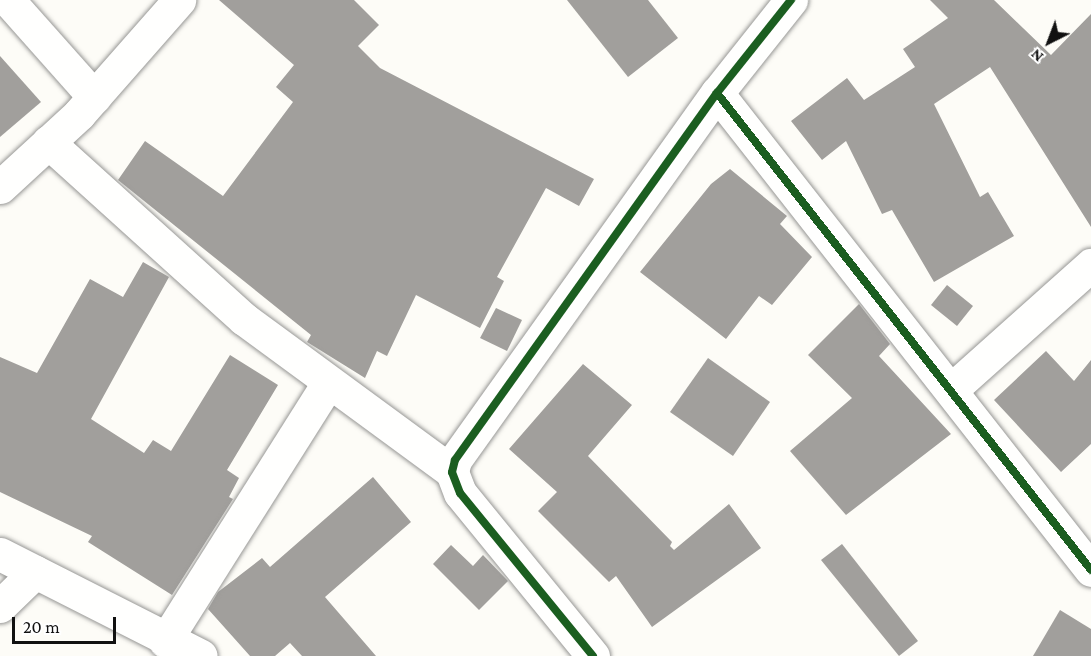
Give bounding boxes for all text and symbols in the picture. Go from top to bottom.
north arrow [1019,12,1079,72]
text: N [1027,46,1046,66]
scale bar [15,605,118,643]
text: 20 m [23,617,60,637]

